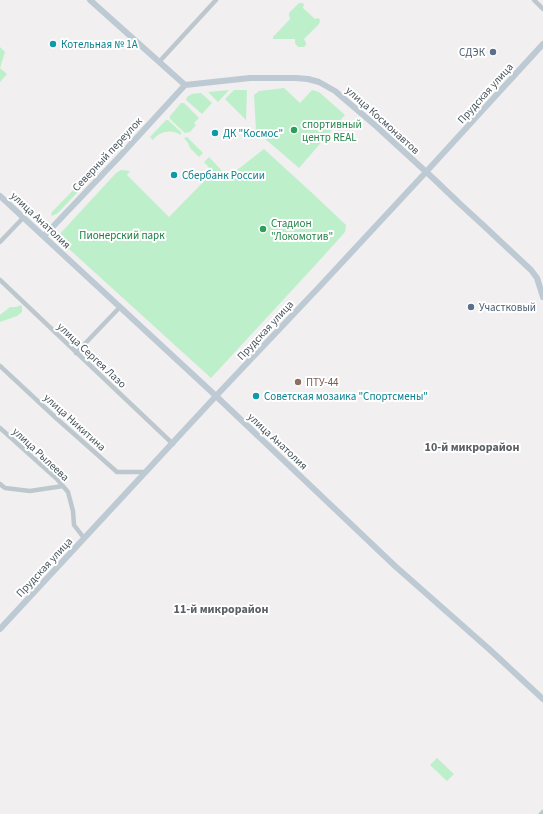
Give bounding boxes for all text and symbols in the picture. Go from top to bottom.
place label: Котельная № 1А [61,37,138,52]
marker: Котельная № 1А [48,39,58,49]
place label: СДЭК [459,45,486,60]
marker: СДЭК [488,47,498,57]
street label: Прудская улица [454,60,517,127]
street label: улица Космонавтов [342,83,423,158]
street label: Северный переулок [69,114,146,195]
place label: спортивный центр REAL [302,117,362,145]
marker: спортивный центр REAL [289,125,299,135]
place label: ДК "Космос" [223,126,283,141]
marker: ДК "Космос" [210,128,220,138]
place label: Сбербанк России [182,168,265,183]
marker: Сбербанк России [169,170,179,180]
street label: улица Анатолия [7,189,74,252]
place label: Стадион "Локомотив" [271,216,333,244]
marker: Стадион "Локомотив" [258,224,268,234]
park label: Пионерский парк [79,228,165,243]
street label: Прудская улица [234,297,297,363]
place label: Участковый [479,300,536,315]
marker: Участковый [466,302,476,312]
street label: улица Сергея Лазо [54,319,130,391]
place label: ПТУ-44 [306,375,339,390]
marker: ПТУ-44 [293,377,303,387]
place label: Советская мозаика "Спортсмены" [264,389,428,404]
street label: улица Никитина [40,390,109,454]
marker: Советская мозаика "Спортсмены" [251,391,261,401]
street label: улица Анатолия [244,410,311,473]
street label: улица Рылеева [9,424,72,485]
district label: 10-й микрорайон [425,439,519,456]
street label: Прудская улица [13,534,76,600]
district label: 11-й микрорайон [174,601,268,618]

